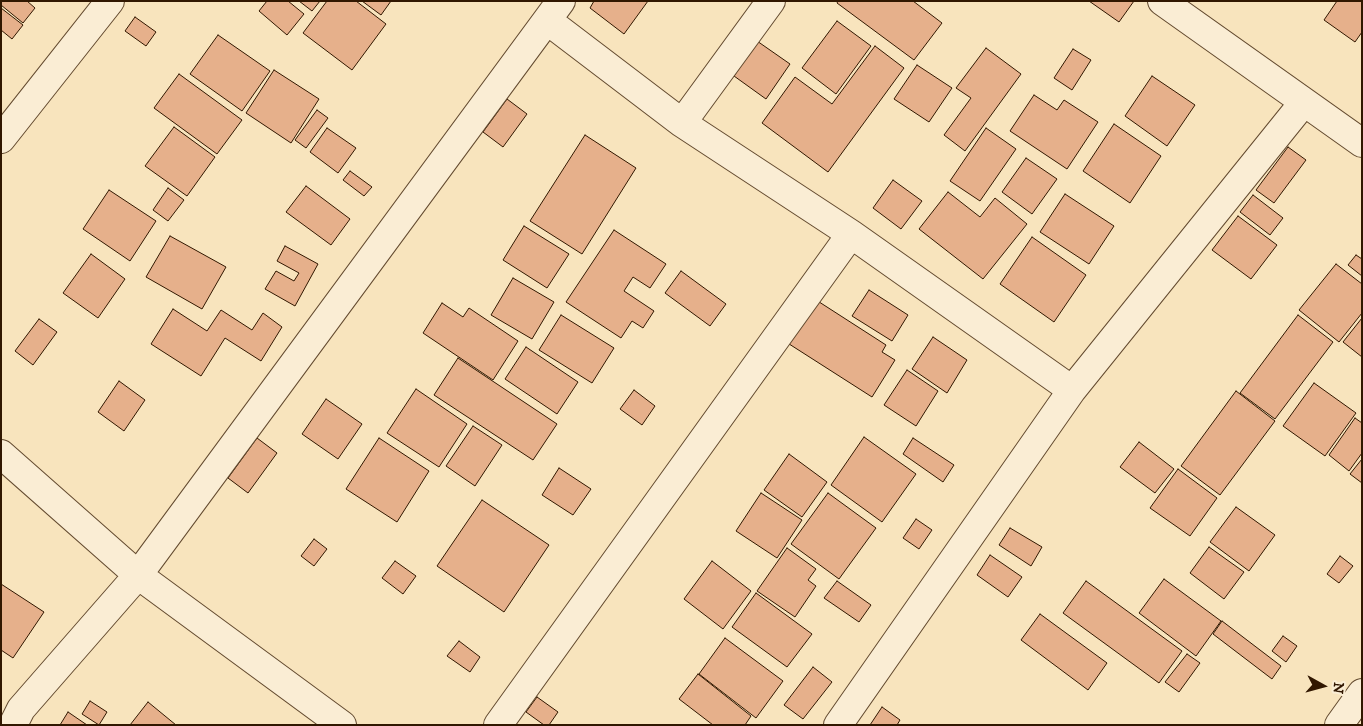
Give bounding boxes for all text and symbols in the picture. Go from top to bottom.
north arrow [1298,661,1348,711]
text: N [1328,681,1348,695]

